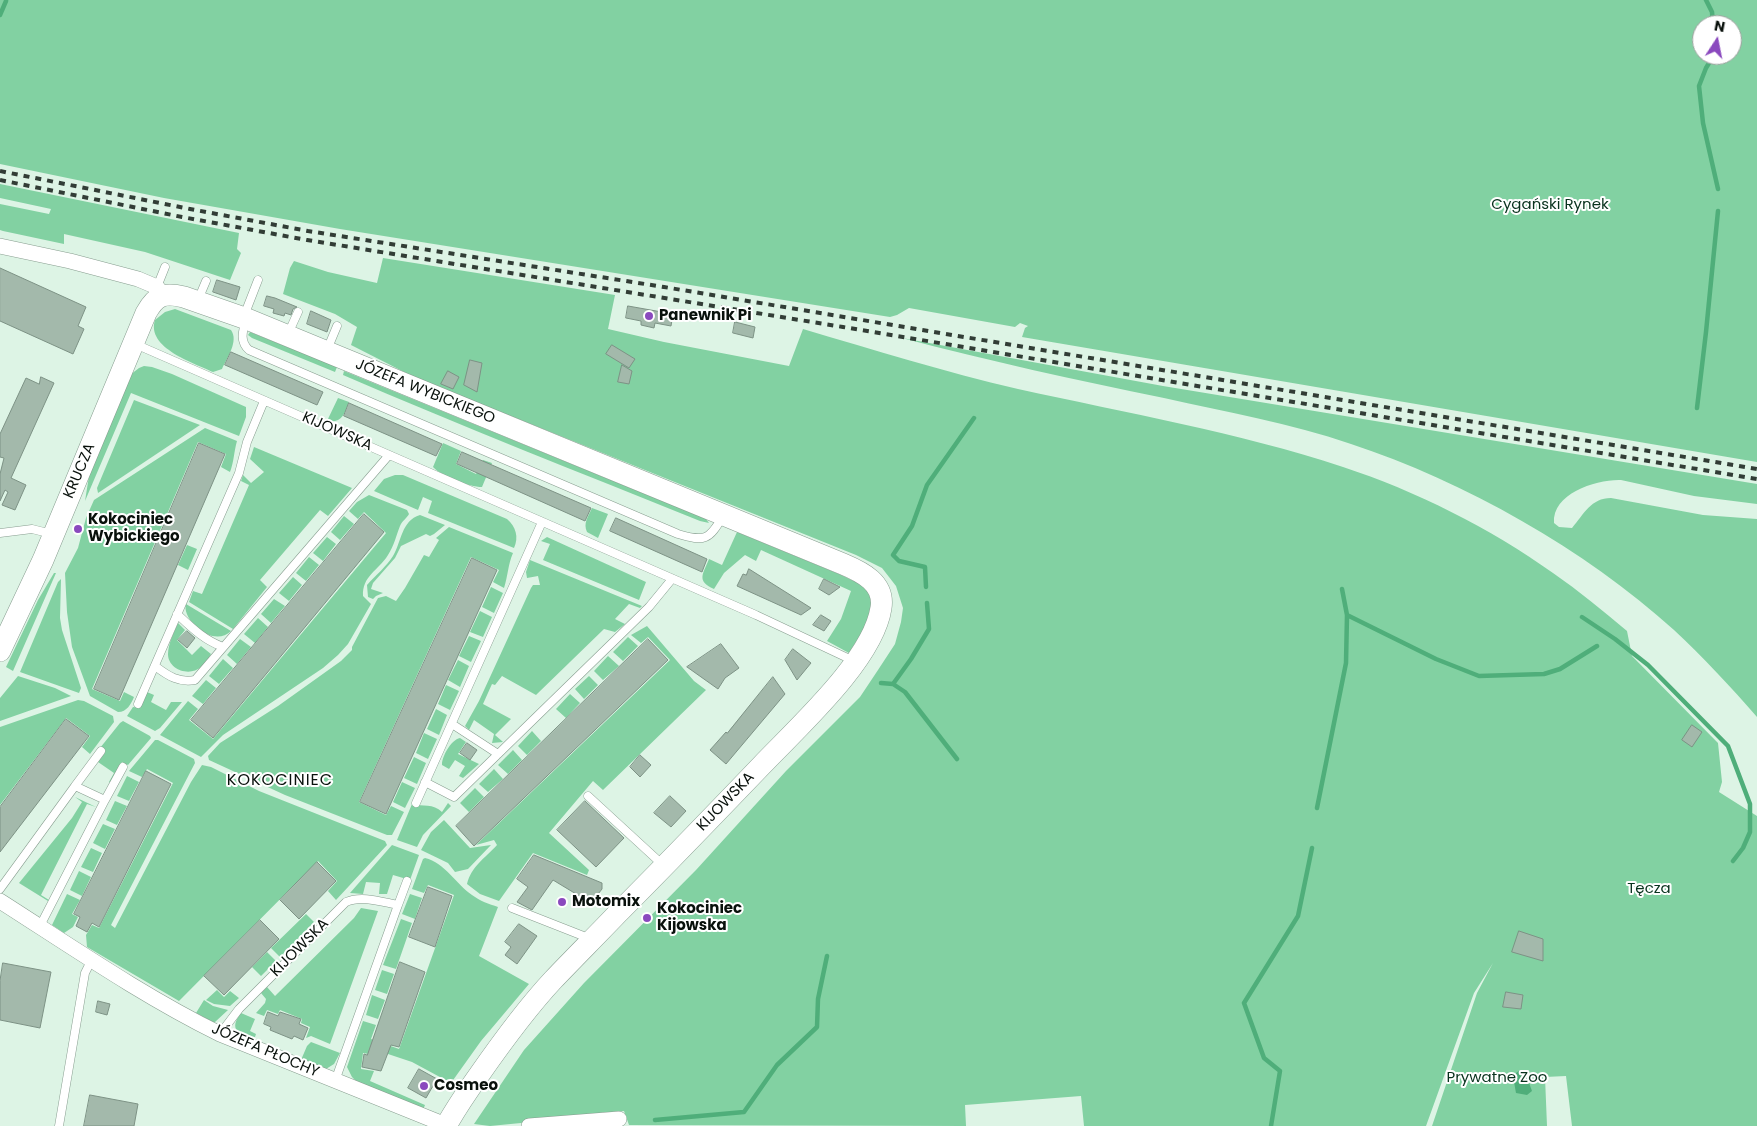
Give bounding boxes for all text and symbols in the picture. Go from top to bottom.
north arrow [1692,15,1742,65]
text: N [1713,15,1727,37]
park label: Cygański Rynek [1491,196,1609,214]
place label: Panewnik Pi [659,307,752,325]
marker: Panewnik Pi [643,310,655,322]
street label: JÓZEFA WYBICKIEGO [353,356,497,428]
street label: KIJOWSKA [299,409,375,455]
street label: KRUCZA [60,441,100,501]
place label: Kokociniec Wybickiego [88,511,180,546]
marker: Kokociniec Wybickiego [72,523,84,535]
street label: KIJOWSKA [693,769,759,835]
district label: KOKOCINIEC [226,771,334,791]
park label: Tęcza [1627,880,1671,898]
place label: Motomix [572,893,640,911]
marker: Motomix [556,896,568,908]
place label: Kokociniec Kijowska [657,900,742,935]
marker: Kokociniec Kijowska [641,912,653,924]
street label: KIJOWSKA [267,915,333,981]
street label: JÓZEFA PŁOCHY [209,1020,321,1082]
park label: Prywatne Zoo [1447,1069,1547,1087]
place label: Cosmeo [434,1077,498,1095]
marker: Cosmeo [418,1080,430,1092]

